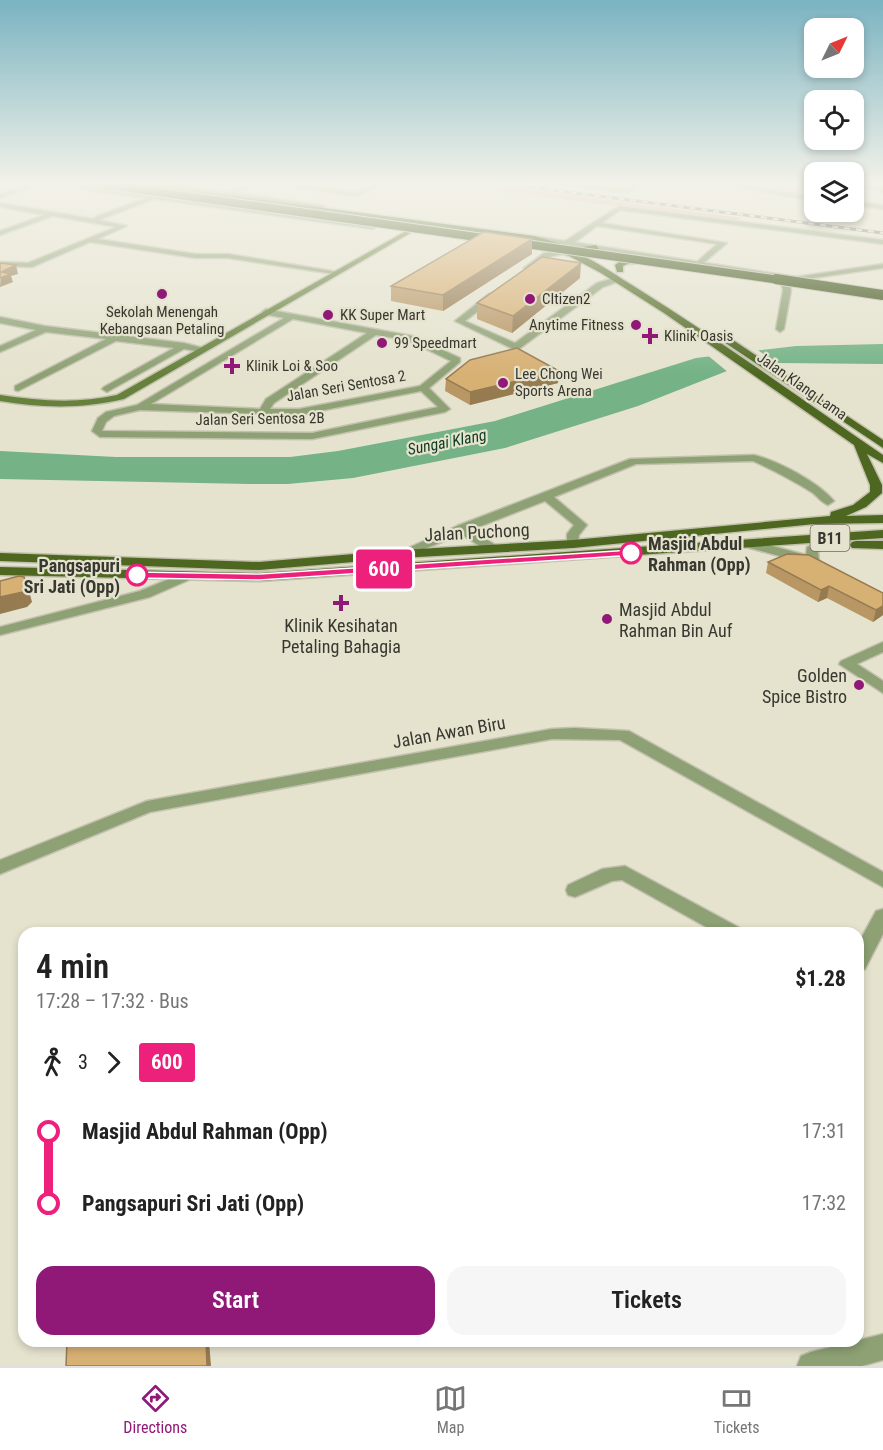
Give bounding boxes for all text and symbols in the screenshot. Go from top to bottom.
north arrow [804,18,864,78]
map controls [804,18,864,222]
button: locate [804,90,864,150]
button: layers [804,162,864,222]
marker: Sekolah Menengah Kebangsaan Petaling [155,287,169,301]
place label: CItizen2 [542,290,590,308]
marker: CItizen2 [523,292,537,306]
place label: Sekolah Menengah Kebangsaan Petaling [100,303,224,338]
place label: KK Super Mart [340,306,425,324]
marker: KK Super Mart [321,308,335,322]
place label: Anytime Fitness [529,316,624,334]
marker: Anytime Fitness [629,318,643,332]
marker: Klinik Oasis [641,327,659,345]
place label: Klinik Oasis [664,327,733,345]
place label: 99 Speedmart [394,334,477,352]
marker: 99 Speedmart [375,336,389,350]
street label: Jalan Klang Lama [754,348,850,424]
marker: Klinik Loi & Soo [223,357,241,375]
place label: Klinik Loi & Soo [246,357,338,375]
place label: Lee Chong Wei Sports Arena [515,365,603,400]
street label: Jalan Seri Sentosa 2 [285,367,407,405]
marker: Lee Chong Wei Sports Arena [496,376,510,390]
street label: Jalan Seri Sentosa 2B [195,409,325,429]
water label: Sungai Klang [406,425,488,459]
street label: Jalan Puchong [424,519,530,545]
road number: B11 [810,525,850,551]
place label: Masjid Abdul Rahman (Opp) [648,533,750,576]
marker: Masjid Abdul Rahman (Opp) [620,542,642,564]
line badge: 600 [350,550,418,588]
place label: Pangsapuri Sri Jati (Opp) [24,555,120,598]
text: 600 [368,557,400,581]
marker: Pangsapuri Sri Jati (Opp) [126,564,148,586]
marker: Klinik Kesihatan Petaling Bahagia [332,594,350,612]
place label: Masjid Abdul Rahman Bin Auf [619,599,733,641]
marker: Masjid Abdul Rahman Bin Auf [600,612,614,626]
place label: Klinik Kesihatan Petaling Bahagia [281,615,401,657]
place label: Golden Spice Bistro [762,665,847,707]
marker: Golden Spice Bistro [852,678,866,692]
street label: Jalan Awan Biru [391,712,507,752]
text: 4 min [36,947,109,986]
text: $1.28 [795,966,846,991]
text: 17:28 – 17:32 · Bus [36,989,189,1013]
icon: walk [36,1046,69,1079]
icon: forward [97,1046,130,1079]
text: 3 [78,1050,88,1074]
text: 600 [151,1050,183,1074]
text: Masjid Abdul Rahman (Opp) [82,1119,328,1144]
text: 17:31 [802,1119,846,1143]
text: Pangsapuri Sri Jati (Opp) [82,1191,304,1216]
text: 17:32 [802,1191,846,1215]
button: Start [36,1266,435,1335]
button: Tickets [447,1266,846,1335]
tab: Directions [123,1382,187,1437]
tab: Map [434,1382,467,1437]
tab: Tickets [714,1382,760,1437]

